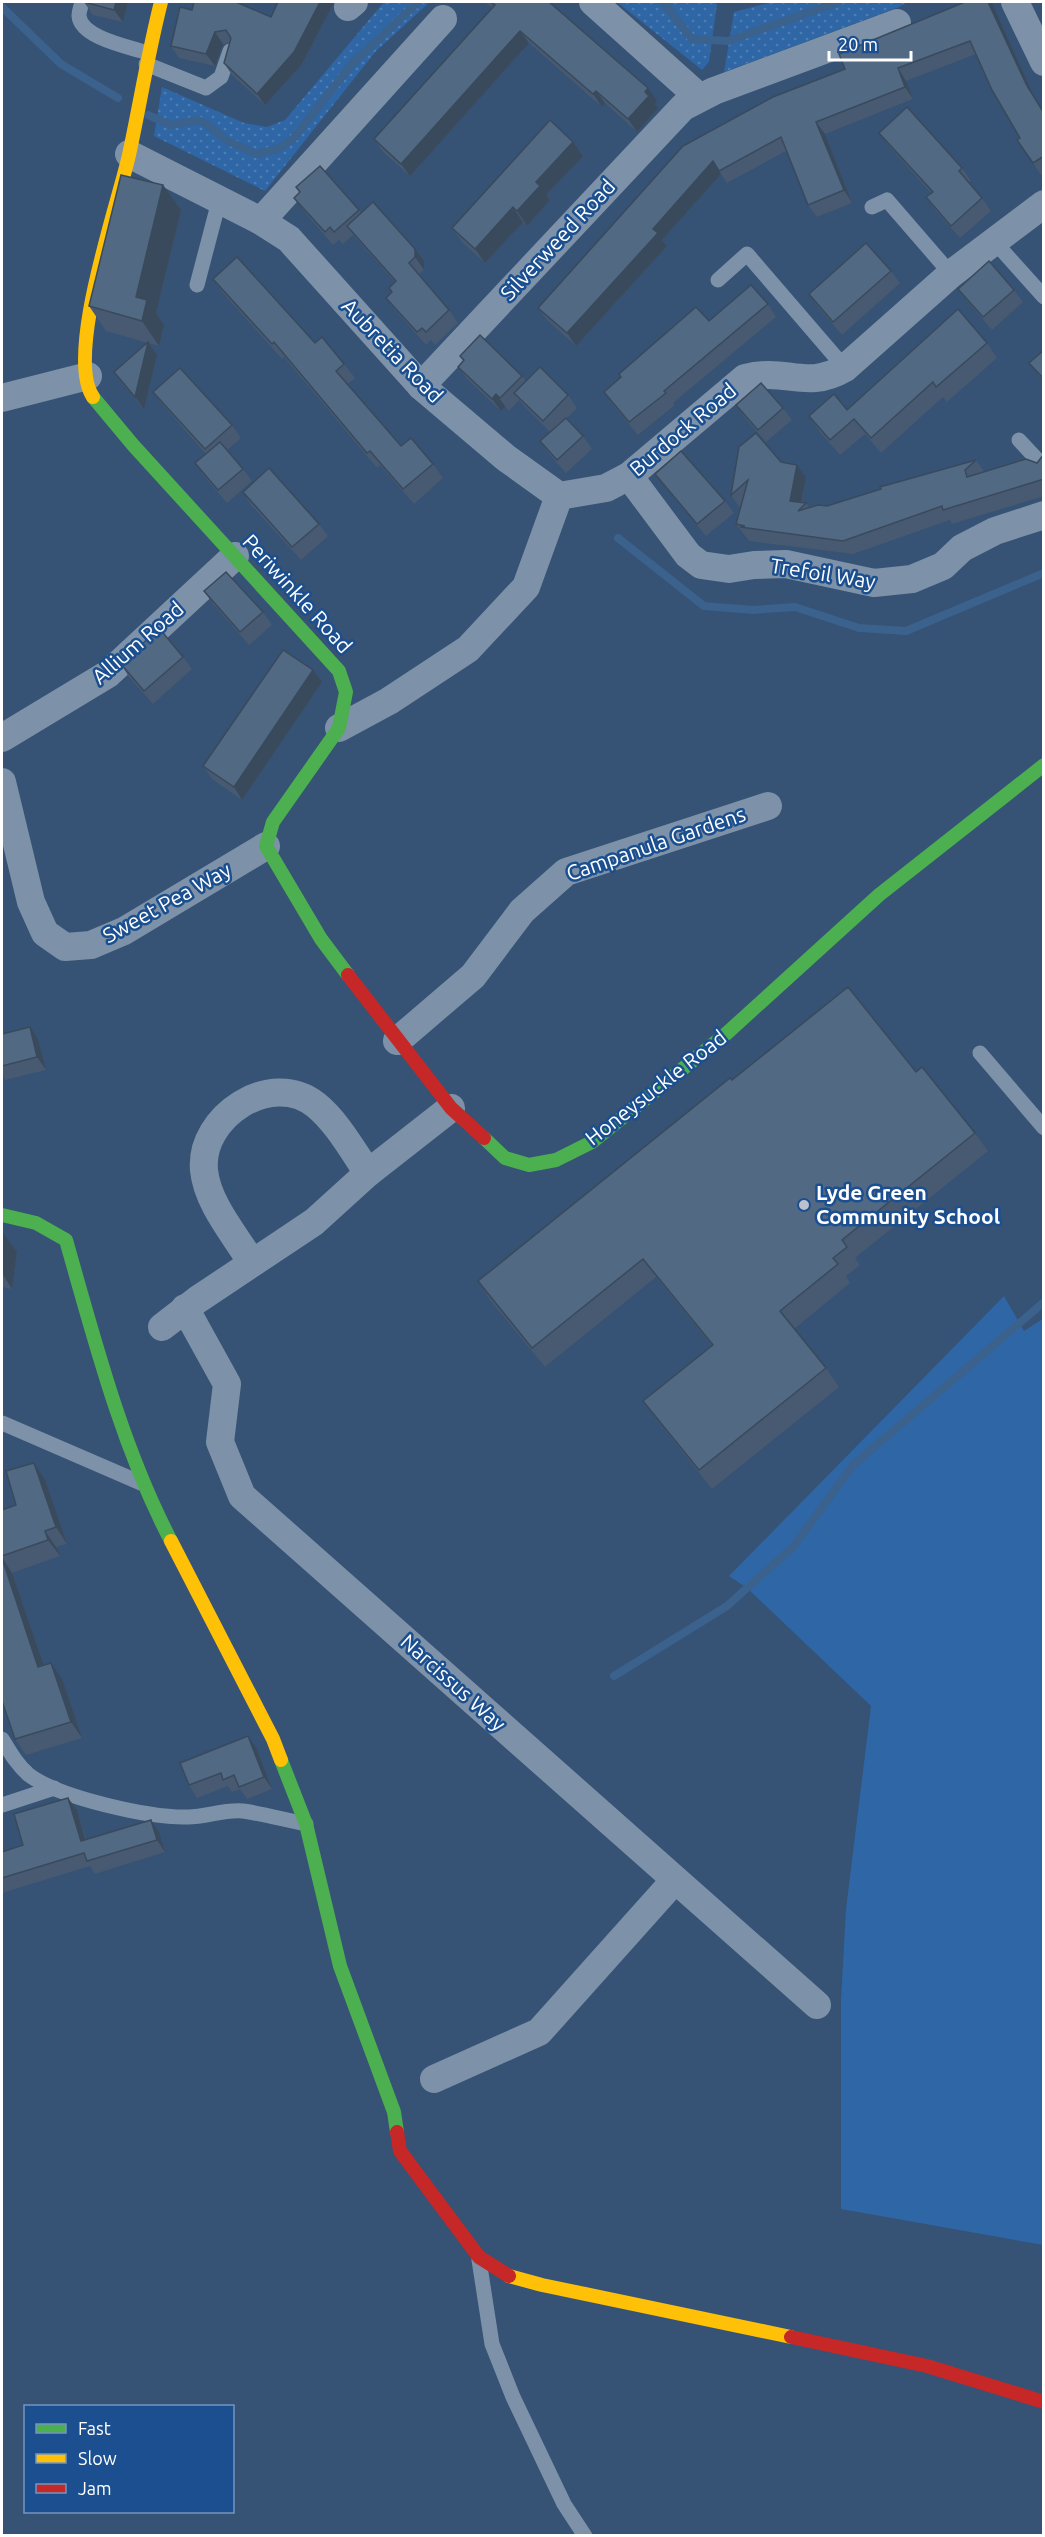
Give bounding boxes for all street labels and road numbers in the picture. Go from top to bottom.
street label: Silverweed Road [495,174,619,305]
street label: Aubretia Road [337,293,448,407]
street label: Burdock Road [624,378,740,481]
street label: Periwinkle Road [238,529,357,657]
street label: Trefoil Way [769,553,877,593]
street label: Allium Road [87,596,188,688]
street label: Campanula Gardens [563,801,748,885]
street label: Sweet Pea Way [98,857,235,947]
street label: Honeysuckle Road [580,1025,731,1150]
street label: Narcissus Way [396,1629,511,1736]

